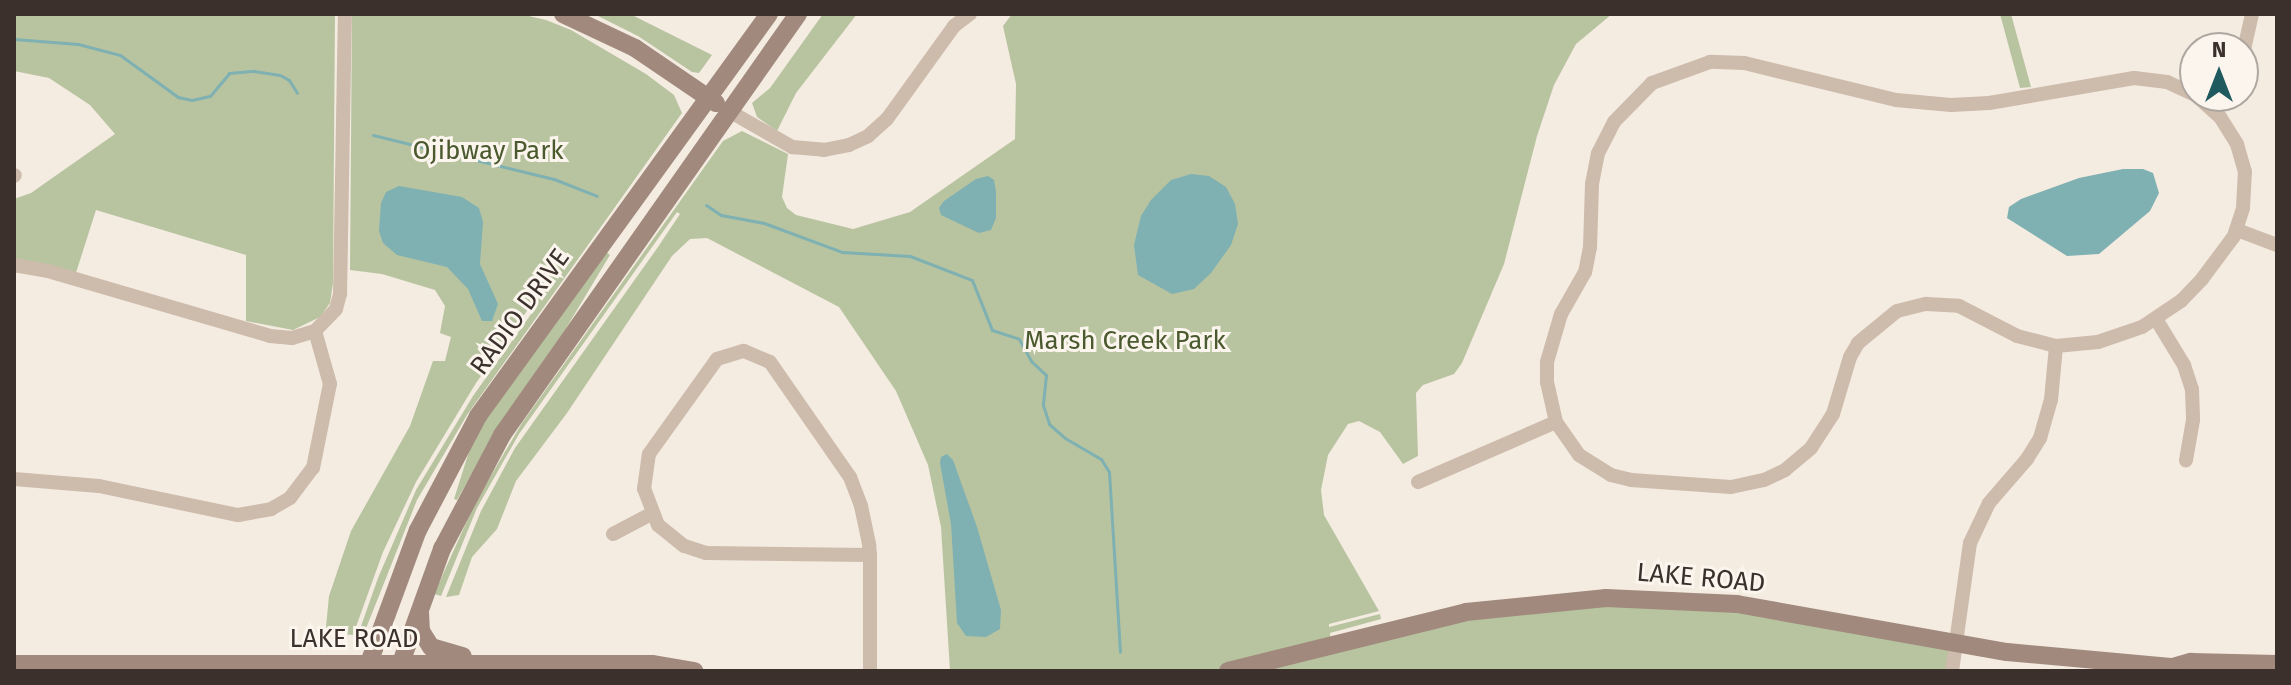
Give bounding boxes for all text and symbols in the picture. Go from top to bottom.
north arrow [2179,32,2259,112]
text: N [2212,36,2226,63]
park label: Ojibway Park [413,135,563,167]
street label: RADIO DRIVE [464,243,576,381]
park label: Marsh Creek Park [1024,325,1226,357]
street label: LAKE ROAD [1635,557,1767,599]
street label: LAKE ROAD [290,623,418,655]

